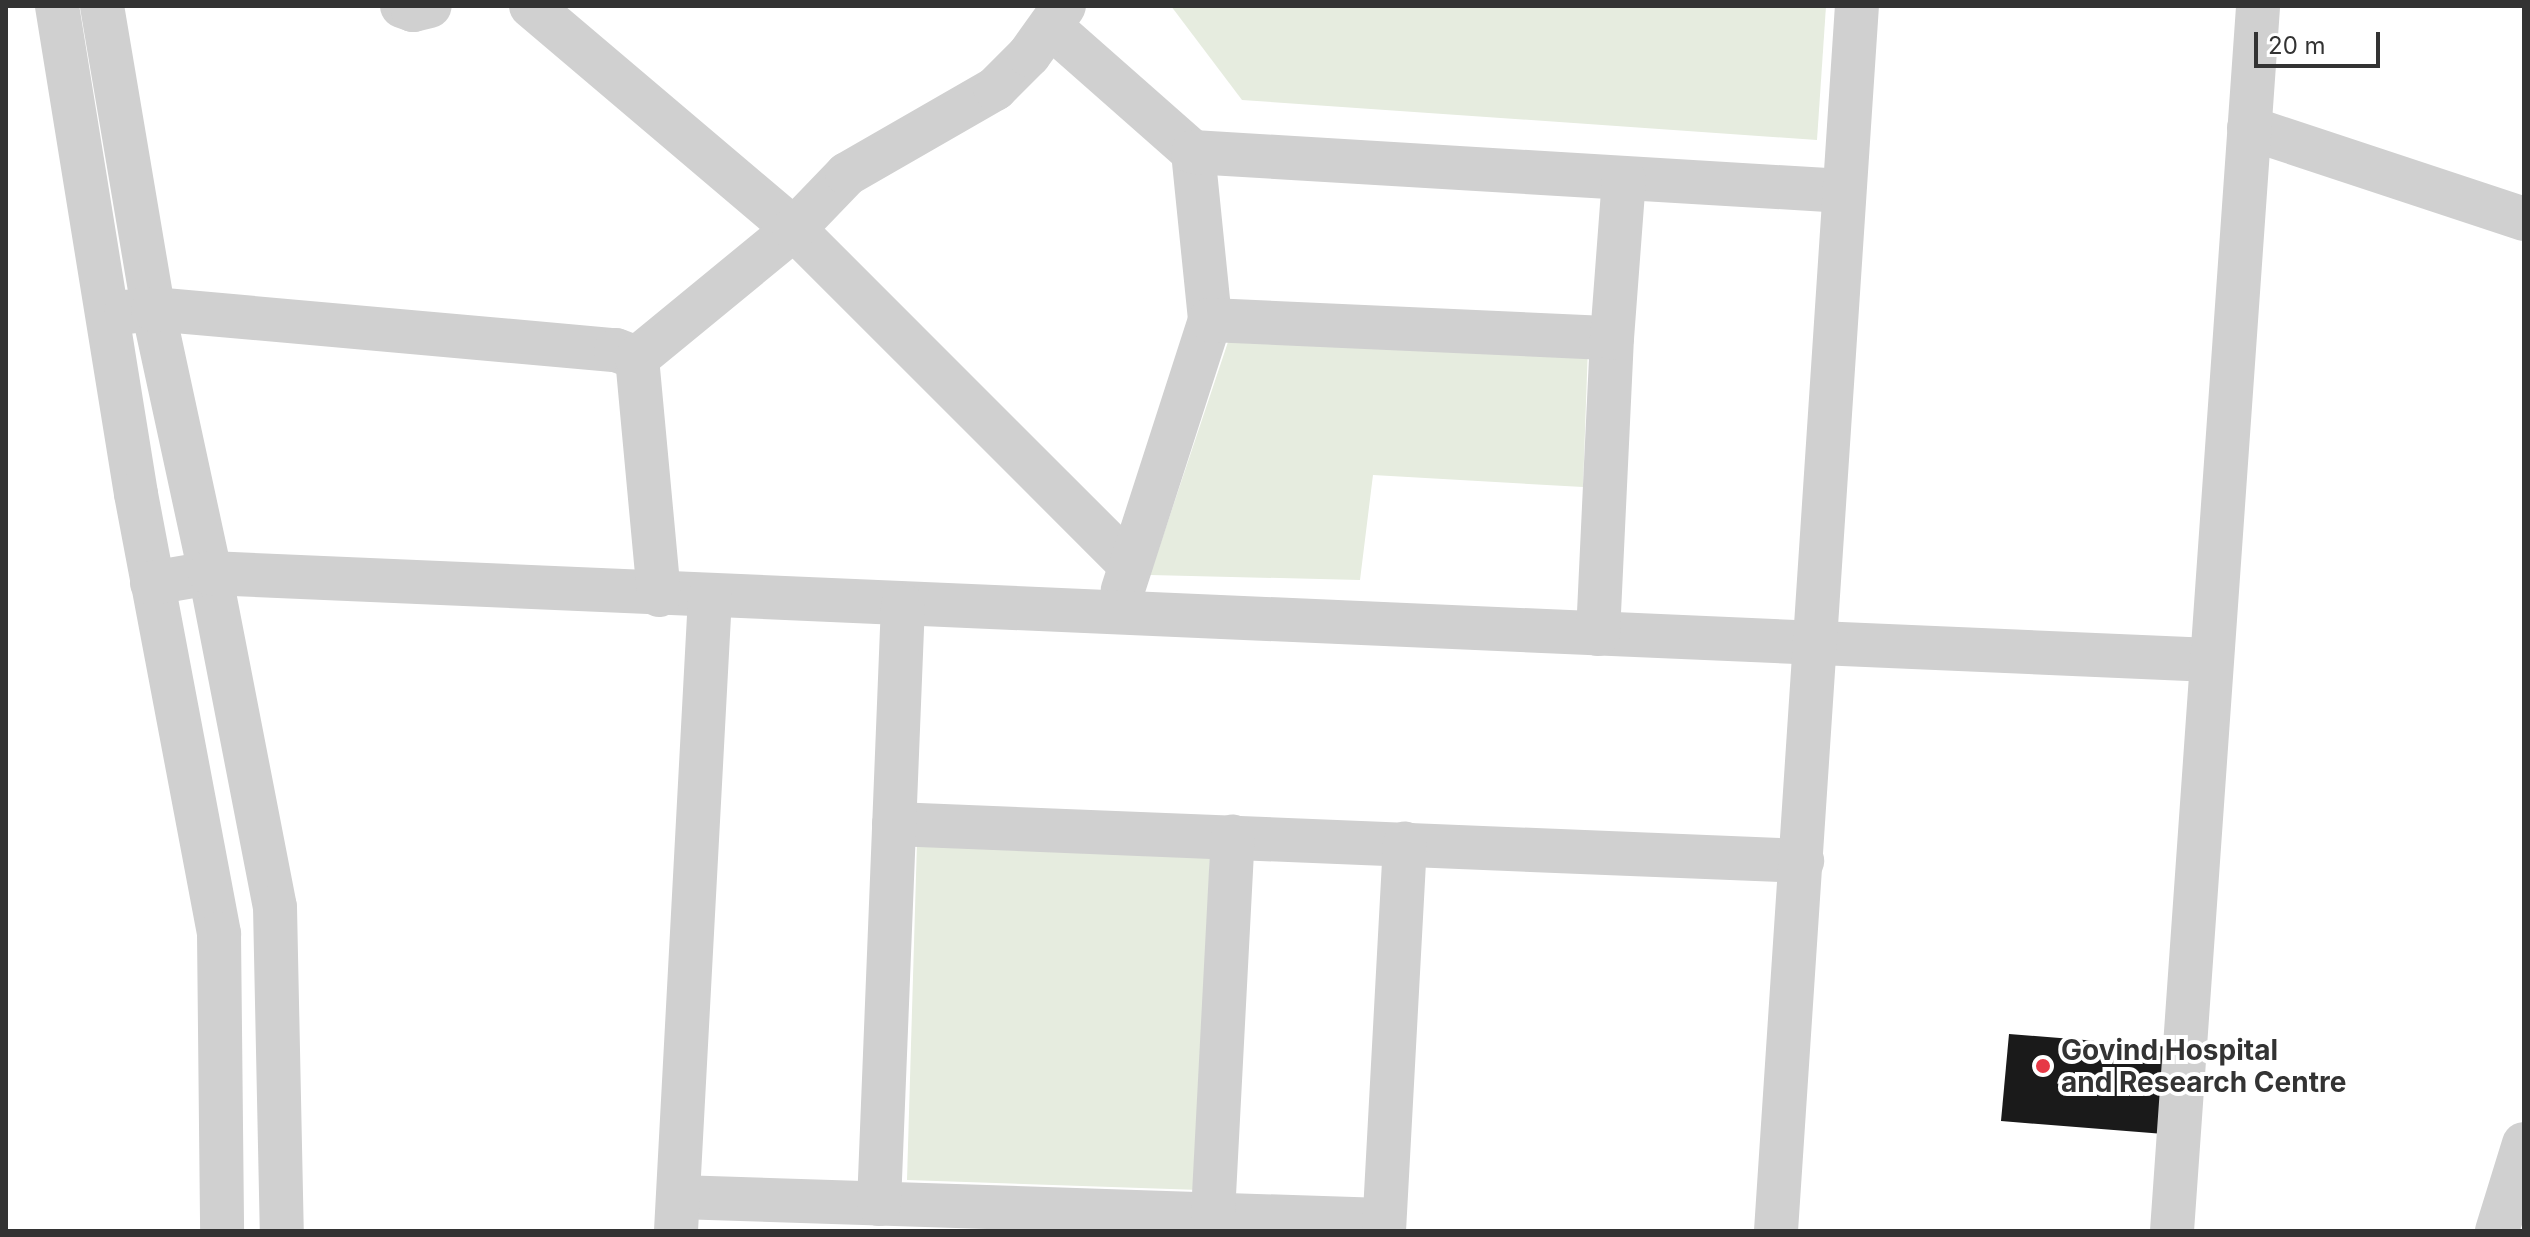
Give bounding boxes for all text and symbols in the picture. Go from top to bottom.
scale bar [2258,16,2384,66]
text: 20 m [2268,31,2326,60]
place label: Govind Hospital and Research Centre [2061,1033,2346,1099]
marker: Govind Hospital and Research Centre [2032,1055,2054,1077]

